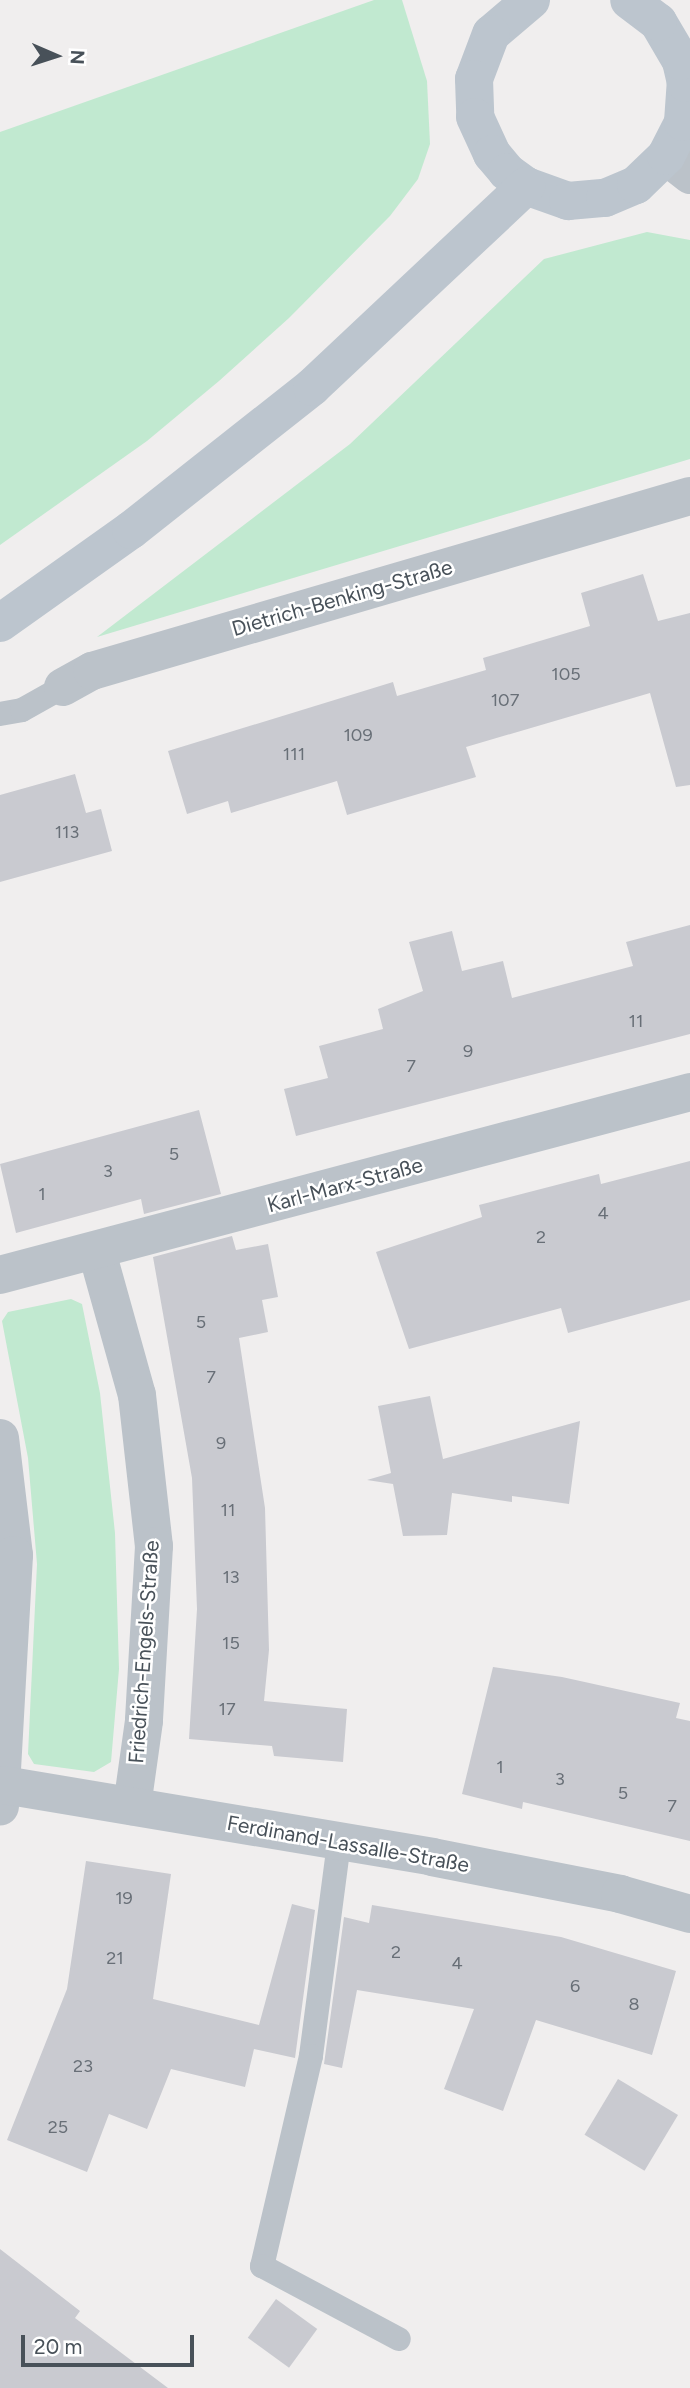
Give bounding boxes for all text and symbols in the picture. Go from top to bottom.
north arrow [21,21,91,91]
text: N [66,49,89,65]
street label: Dietrich-Benking-Straße [229,554,455,642]
house number: 105 [551,663,581,685]
house number: 107 [491,689,519,711]
house number: 109 [343,724,373,746]
house number: 111 [283,743,305,765]
house number: 113 [55,821,79,843]
house number: 11 [629,1010,643,1032]
house number: 9 [463,1040,473,1062]
house number: 7 [406,1055,416,1077]
house number: 5 [169,1143,179,1165]
street label: Karl-Marx-Straße [264,1152,426,1218]
house number: 3 [103,1160,113,1182]
house number: 1 [38,1183,46,1205]
house number: 4 [597,1202,609,1224]
house number: 2 [536,1226,546,1248]
house number: 5 [196,1311,206,1333]
house number: 7 [206,1366,216,1388]
house number: 9 [216,1432,226,1454]
house number: 11 [221,1499,235,1521]
street label: Friedrich-Engels-Straße [124,1539,164,1765]
house number: 13 [222,1566,240,1588]
house number: 15 [222,1632,240,1654]
house number: 17 [218,1698,236,1720]
house number: 1 [496,1756,504,1778]
house number: 3 [555,1768,565,1790]
house number: 5 [618,1782,628,1804]
house number: 7 [667,1795,677,1817]
street label: Ferdinand-Lassalle-Straße [225,1810,471,1878]
house number: 19 [115,1887,133,1909]
house number: 2 [391,1941,401,1963]
house number: 21 [106,1947,124,1969]
house number: 4 [451,1952,463,1974]
house number: 6 [570,1975,580,1997]
house number: 8 [628,1993,640,2015]
house number: 23 [73,2055,93,2077]
house number: 25 [48,2116,68,2138]
scale bar [24,2322,198,2366]
text: 20 m [34,2334,82,2359]

